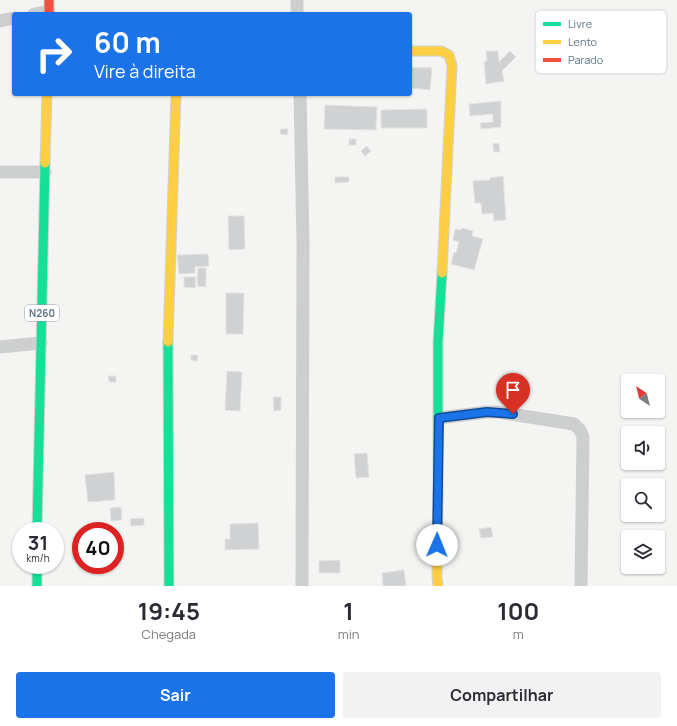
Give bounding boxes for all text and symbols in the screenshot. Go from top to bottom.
legend [535,10,667,74]
text: Livre [568,16,593,31]
text: 60 m [94,23,161,61]
icon: right [28,28,80,80]
text: Lento [568,34,598,49]
text: Parado [568,52,604,67]
text: Vire à direita [94,59,196,83]
road number: N260 [25,305,59,321]
pin [496,373,530,414]
north arrow [621,374,665,418]
map controls [621,374,665,574]
icon: arrive [502,379,524,401]
button: sound [621,426,665,470]
button: search [621,478,665,522]
speed limit sign: 40 [72,522,124,574]
position arrow [416,524,458,566]
text: 31 [28,529,48,556]
button: layers [621,530,665,574]
text: km/h [26,551,50,565]
text: 19:45 [138,594,200,627]
text: 1 [343,594,354,627]
text: 100 [497,594,539,627]
text: Chegada [142,625,196,643]
text: min [338,625,360,643]
text: m [513,625,524,643]
button: Sair [16,672,335,718]
button: Compartilhar [343,672,661,718]

